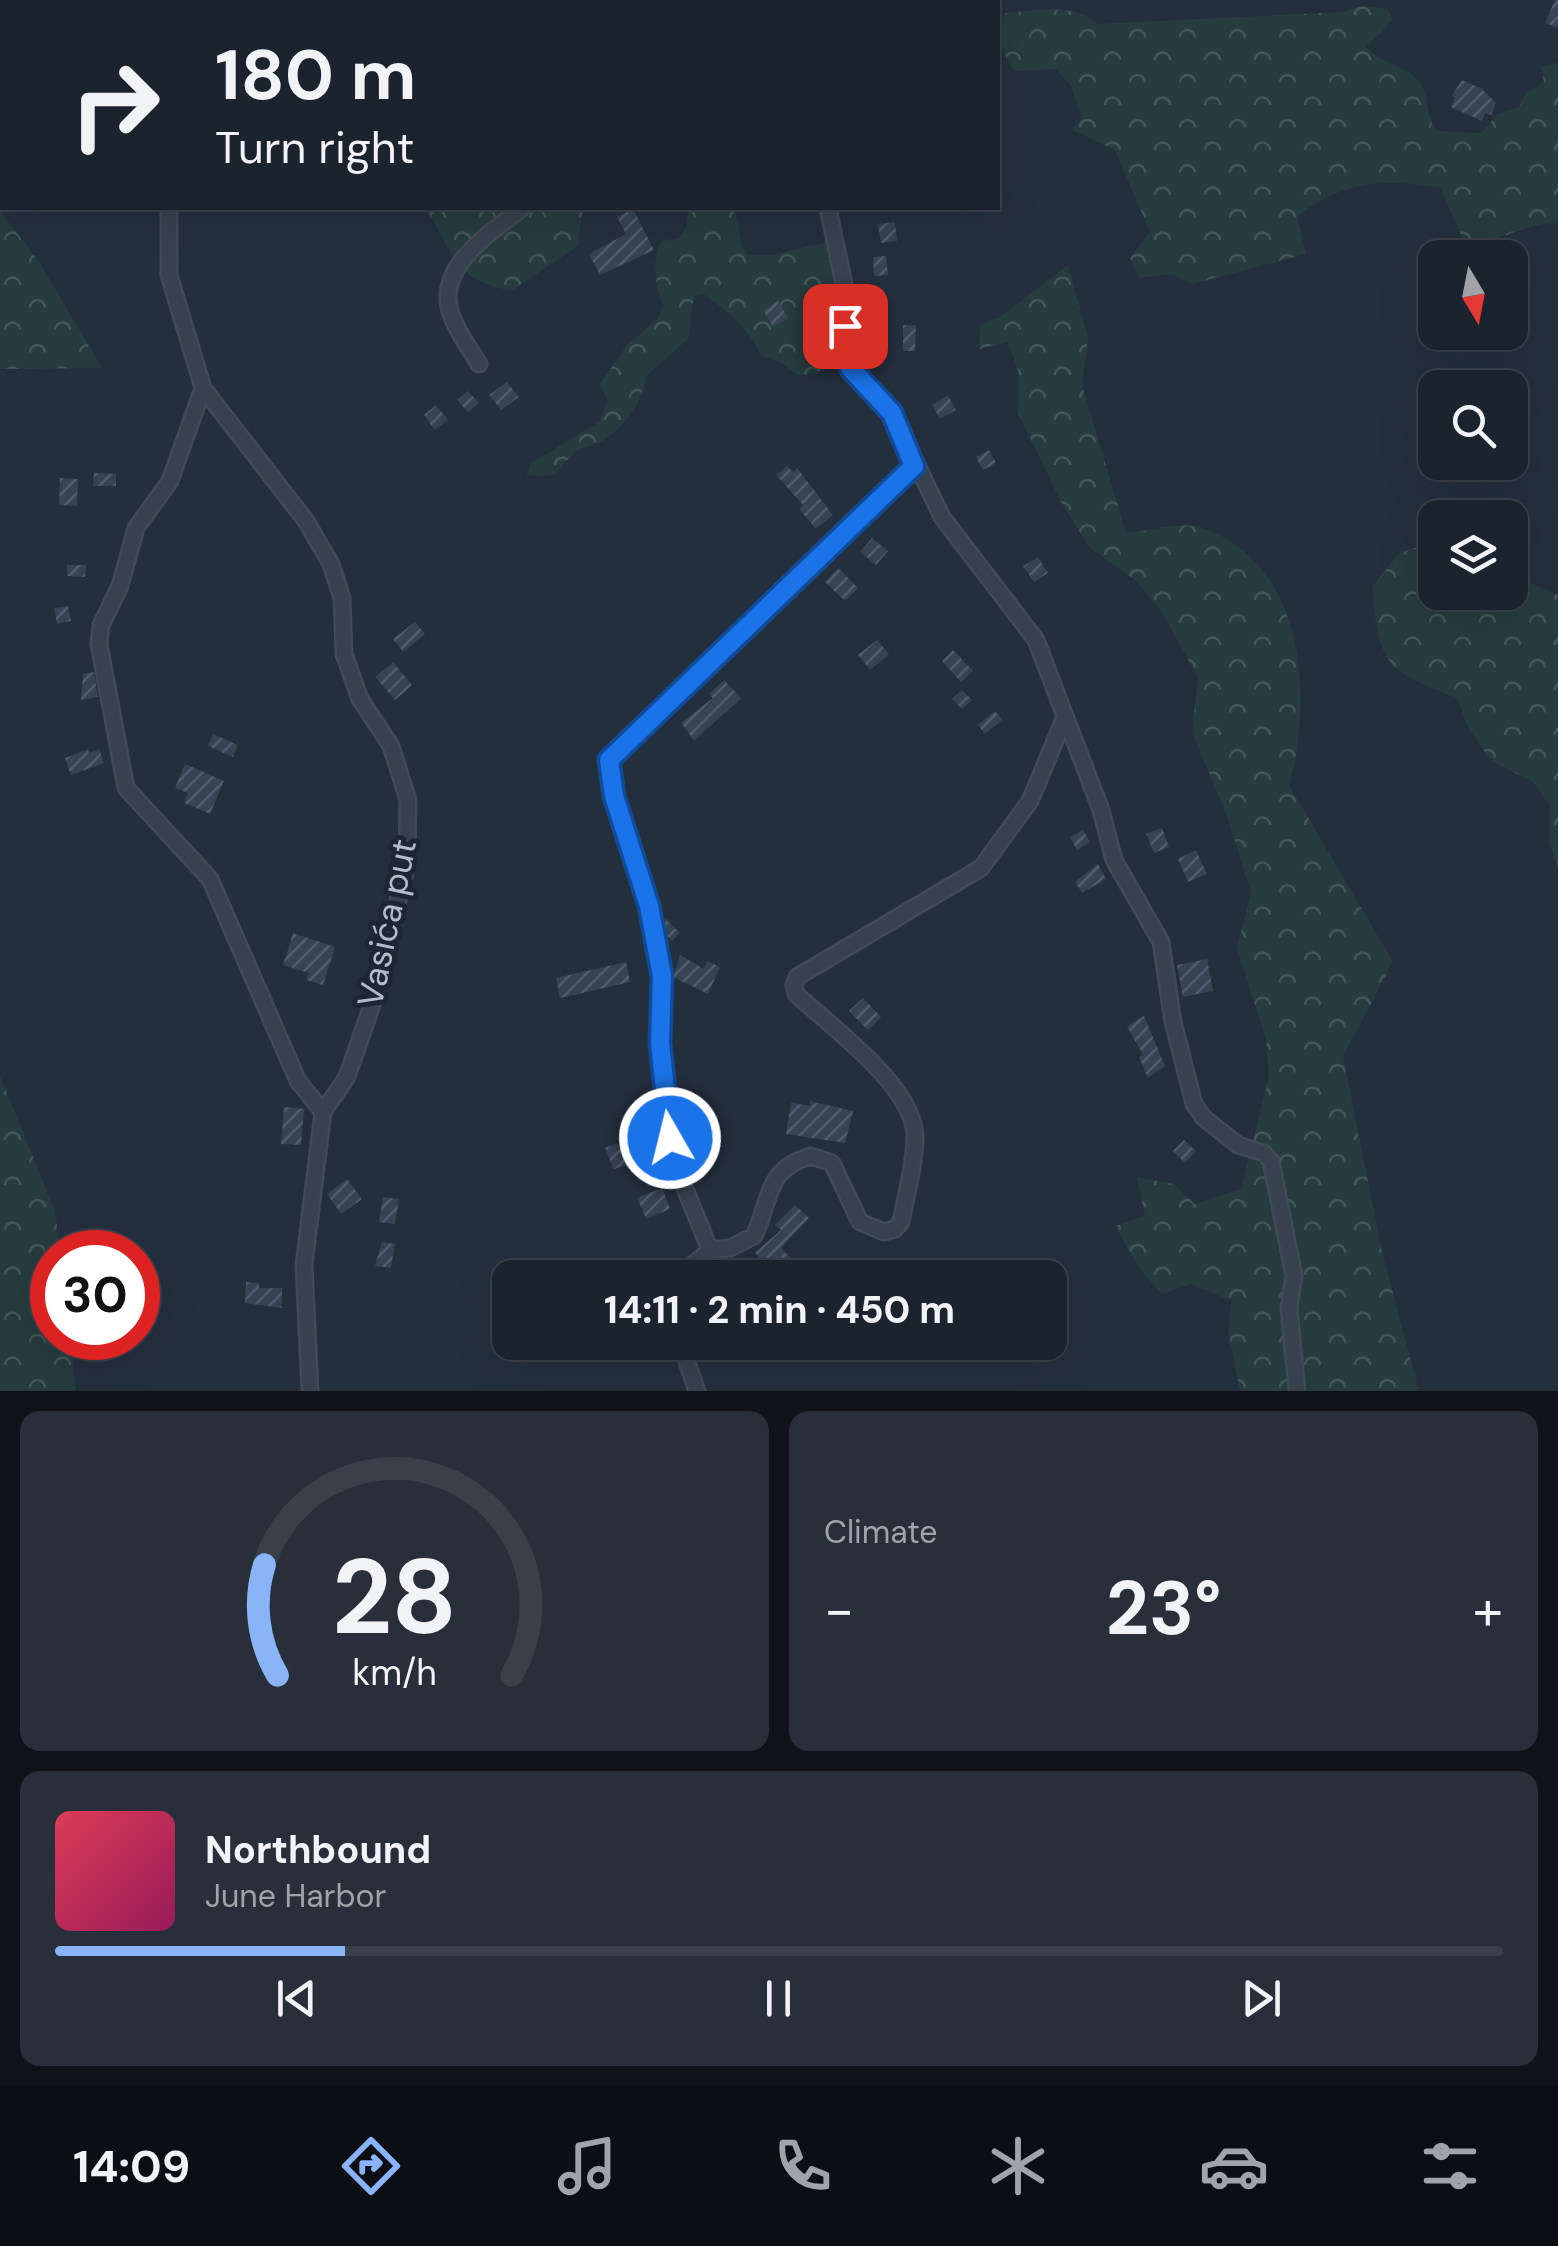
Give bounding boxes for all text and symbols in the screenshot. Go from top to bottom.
text: 180 m [215,30,416,121]
icon: right [50,40,180,170]
text: Turn right [215,118,414,177]
north arrow [1418,240,1528,350]
map controls [1418,240,1528,610]
pin [803,284,888,369]
icon: arrive [818,299,873,354]
button: search [1418,370,1528,480]
button: layers [1418,500,1528,610]
street label: Vasića put [347,835,427,1011]
position arrow [618,1086,722,1190]
speed limit sign: 30 [30,1230,160,1360]
text: 14:11 · 2 min · 450 m [604,1285,955,1335]
text: Climate [824,1511,938,1553]
text: 28 [332,1530,457,1665]
text: 23° [1106,1560,1221,1657]
text: − [824,1574,854,1646]
text: + [1473,1574,1503,1646]
text: km/h [352,1650,437,1696]
text: Northbound [205,1825,431,1875]
text: June Harbor [205,1875,386,1917]
icon: previous [269,1971,324,2026]
icon: pause [751,1971,806,2026]
icon: next [1234,1971,1289,2026]
icon: directions [336,2131,406,2201]
icon: music [552,2131,622,2201]
icon: phone [768,2131,838,2201]
icon: climate [983,2131,1053,2201]
icon: car [1199,2131,1269,2201]
icon: filters [1415,2131,1485,2201]
text: 14:09 [73,2137,190,2196]

